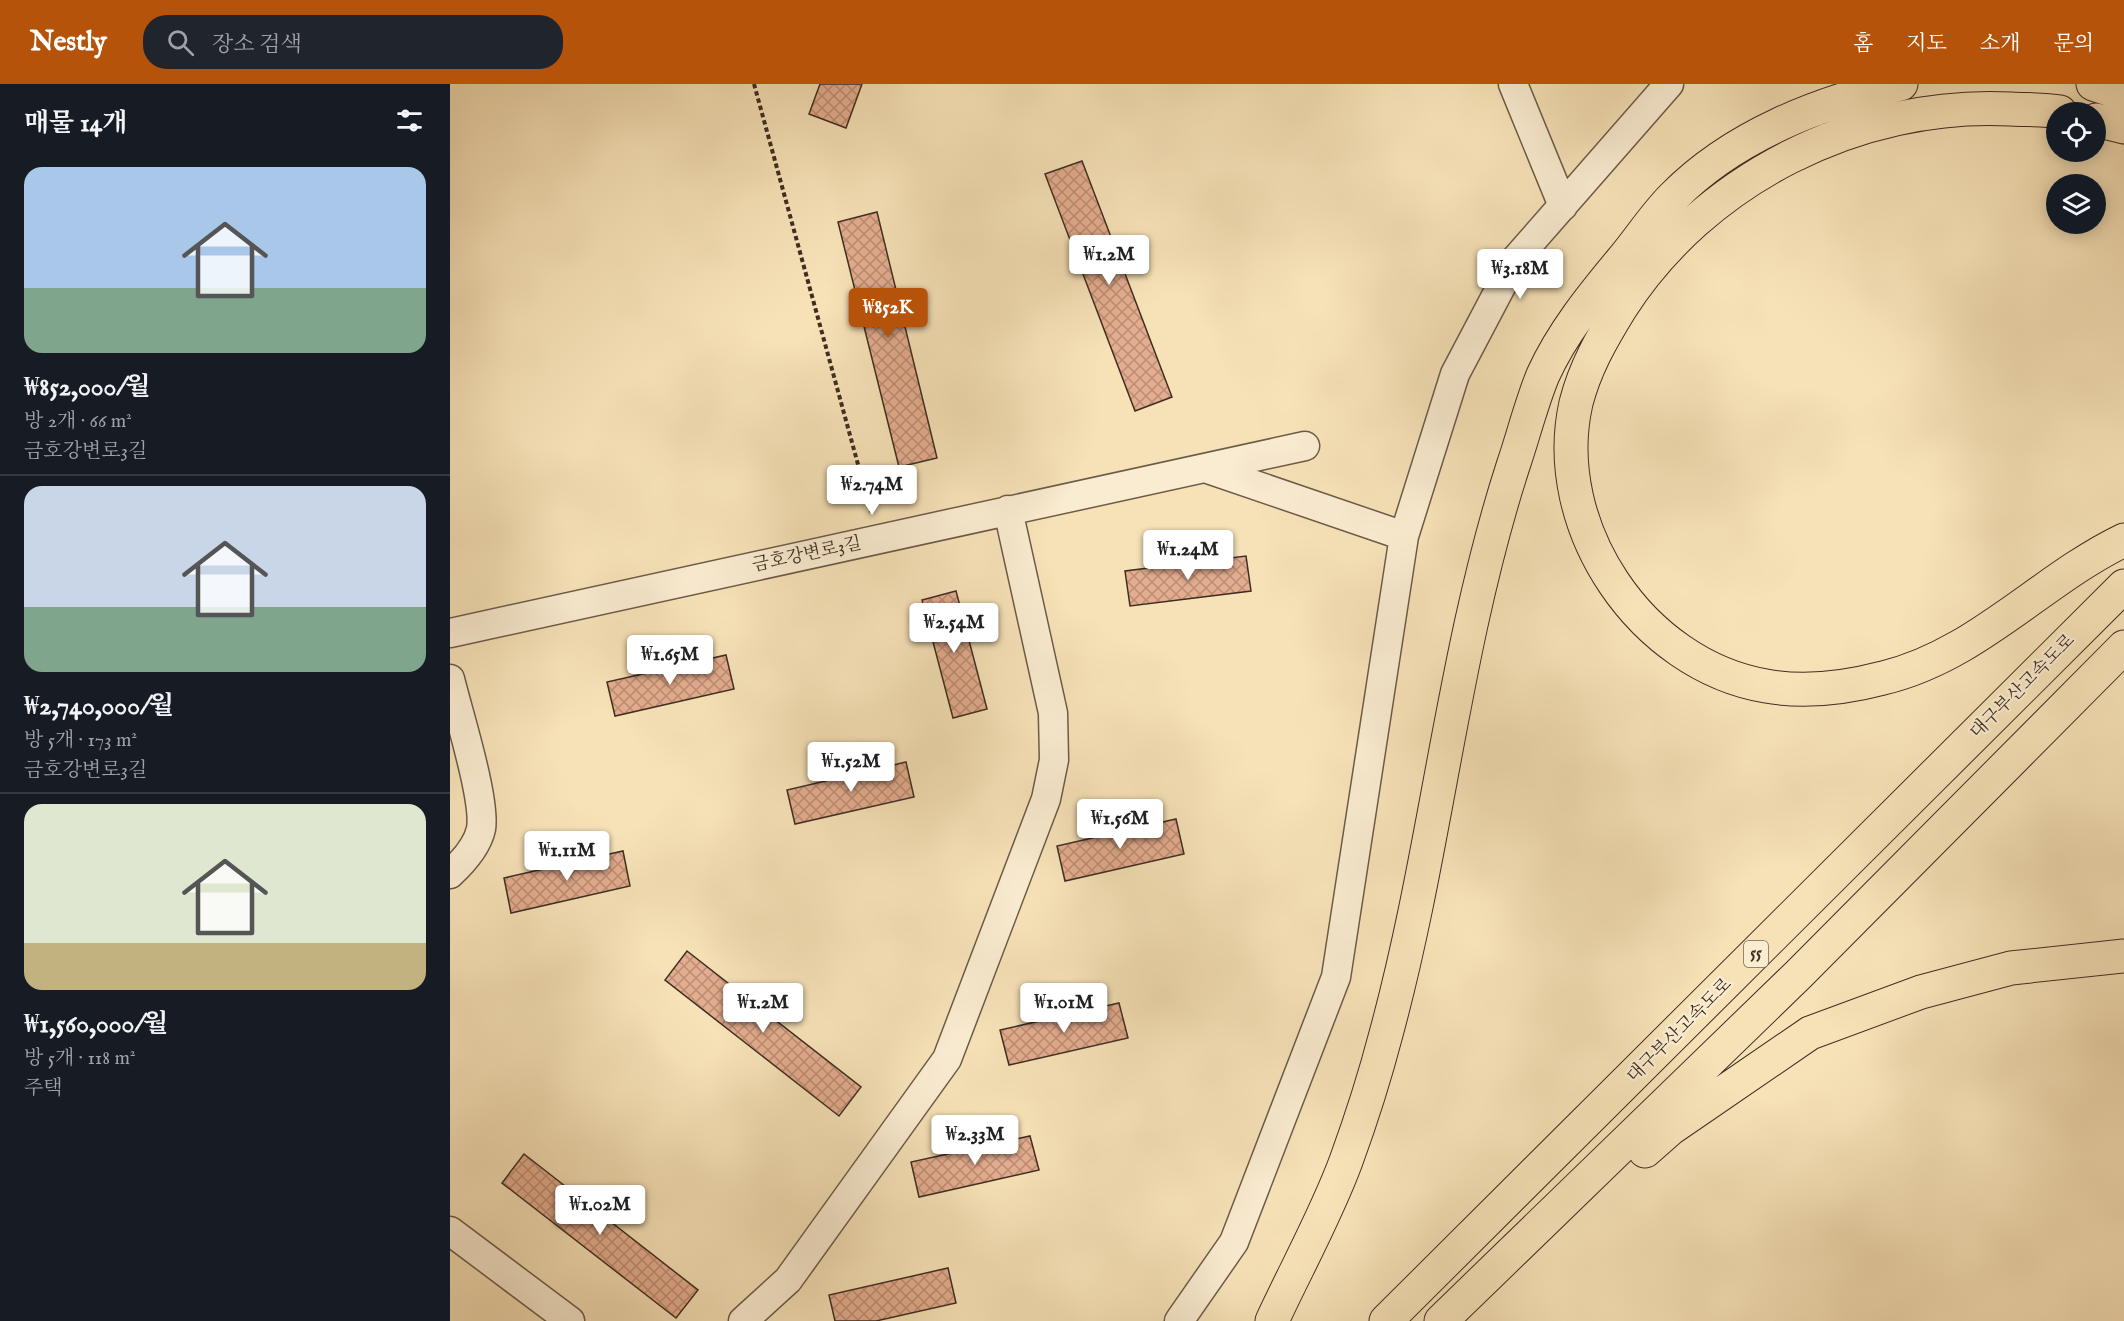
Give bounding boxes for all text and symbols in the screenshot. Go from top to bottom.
search box [143,15,563,69]
text: Nestly [30,25,107,60]
icon: search [164,26,197,59]
text: 장소 검색 [212,31,302,59]
text: 홈 [1853,31,1873,58]
text: 지도 [1906,31,1947,58]
text: 소개 [1980,31,2020,58]
text: 문의 [2053,31,2094,58]
map controls [2046,102,2106,234]
button: locate [2046,102,2106,162]
icon: filters [393,104,426,137]
text: 매물 14개 [24,107,127,140]
button: layers [2046,174,2106,234]
icon: home [171,206,279,314]
pin: ₩1.2M [1067,235,1151,286]
text: ₩1.2M [1083,242,1135,267]
pin: ₩3.18M [1471,249,1569,300]
text: ₩3.18M [1491,256,1549,281]
pin: ₩852K [846,288,930,339]
text: ₩852K [863,295,913,320]
text: ₩852,000/월 [24,371,150,404]
text: 방 2개 · 66 m² [24,409,132,434]
text: 금호강변로3길 [24,439,147,464]
pin: ₩2.74M [823,465,921,516]
text: ₩2.74M [841,472,903,497]
icon: home [171,525,279,633]
pin: ₩1.24M [1139,530,1237,581]
street label: 금호강변로3길 [750,532,864,578]
text: ₩1.24M [1157,537,1219,562]
pin: ₩2.54M [905,603,1003,654]
text: ₩2.54M [923,610,985,635]
street label: 대구부산고속도로 [1966,630,2080,744]
pin: ₩1.65M [621,635,719,686]
text: ₩1.65M [641,642,699,667]
text: ₩2,740,000/월 [24,690,174,723]
text: 방 5개 · 173 m² [24,728,137,753]
pin: ₩1.52M [802,742,900,793]
text: ₩1.52M [822,749,880,774]
text: 금호강변로3길 [24,758,147,783]
pin: ₩1.56M [1071,799,1169,850]
text: ₩1.56M [1091,806,1149,831]
pin: ₩1.11M [518,831,616,882]
text: ₩1.11M [538,838,596,863]
icon: home [171,843,279,951]
road number: 55 [1744,941,1768,967]
street label: 대구부산고속도로 [1623,974,1737,1088]
pin: ₩1.2M [721,983,805,1034]
pin: ₩1.01M [1015,983,1113,1034]
text: ₩1.2M [737,990,789,1015]
text: ₩1.01M [1034,990,1094,1015]
text: ₩1,560,000/월 [24,1008,168,1041]
text: 방 5개 · 118 m² [24,1046,136,1071]
text: 주택 [24,1076,63,1101]
pin: ₩2.33M [926,1115,1024,1166]
text: ₩2.33M [945,1122,1005,1147]
pin: ₩1.02M [551,1185,649,1236]
text: ₩1.02M [569,1192,631,1217]

